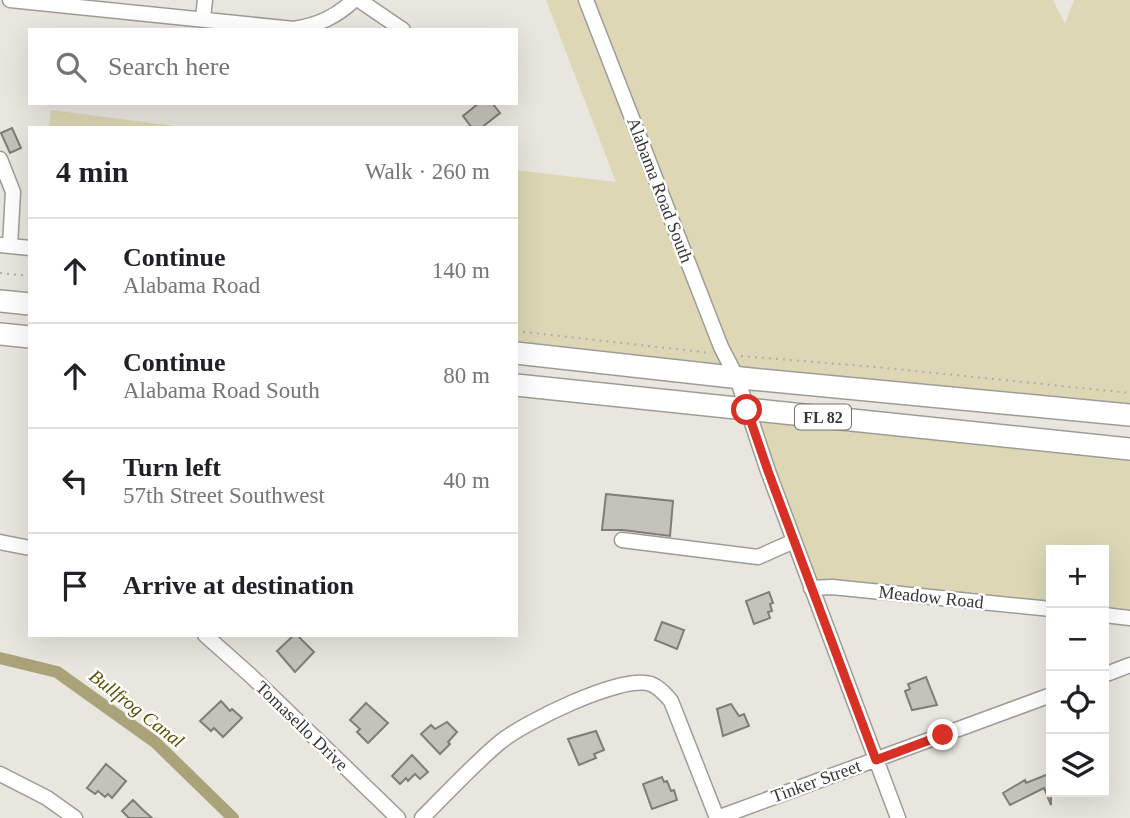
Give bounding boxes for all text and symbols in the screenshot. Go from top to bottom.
search box [28,28,518,105]
icon: search [52,48,90,86]
text: Search here [108,52,230,81]
street label: Alabama Road South [623,115,697,265]
text: 4 min [56,155,129,188]
text: Walk · 260 m [365,159,490,184]
text: Continue [123,243,226,272]
icon: ahead [56,252,94,290]
text: 140 m [432,258,490,283]
text: Alabama Road [123,273,260,298]
text: Continue [123,348,226,377]
icon: ahead [56,357,94,395]
text: 80 m [443,363,490,388]
text: Alabama Road South [123,378,320,403]
route start [731,394,762,425]
road number: FL 82 [795,404,851,430]
text: Turn left [123,453,221,482]
icon: left [56,462,94,500]
text: 40 m [443,468,490,493]
text: 57th Street Southwest [123,483,325,508]
map controls [1046,545,1109,797]
button: + [1046,545,1109,608]
icon: arrive [56,567,94,605]
text: Arrive at destination [123,571,354,600]
street label: Meadow Road [878,582,984,612]
button: − [1046,608,1109,671]
water label: Bullfrog Canal [85,665,188,752]
button: locate [1046,671,1109,734]
street label: Tomasello Drive [252,677,352,775]
route end [927,719,958,750]
button: layers [1046,734,1109,797]
street label: Tinker Street [768,756,864,806]

